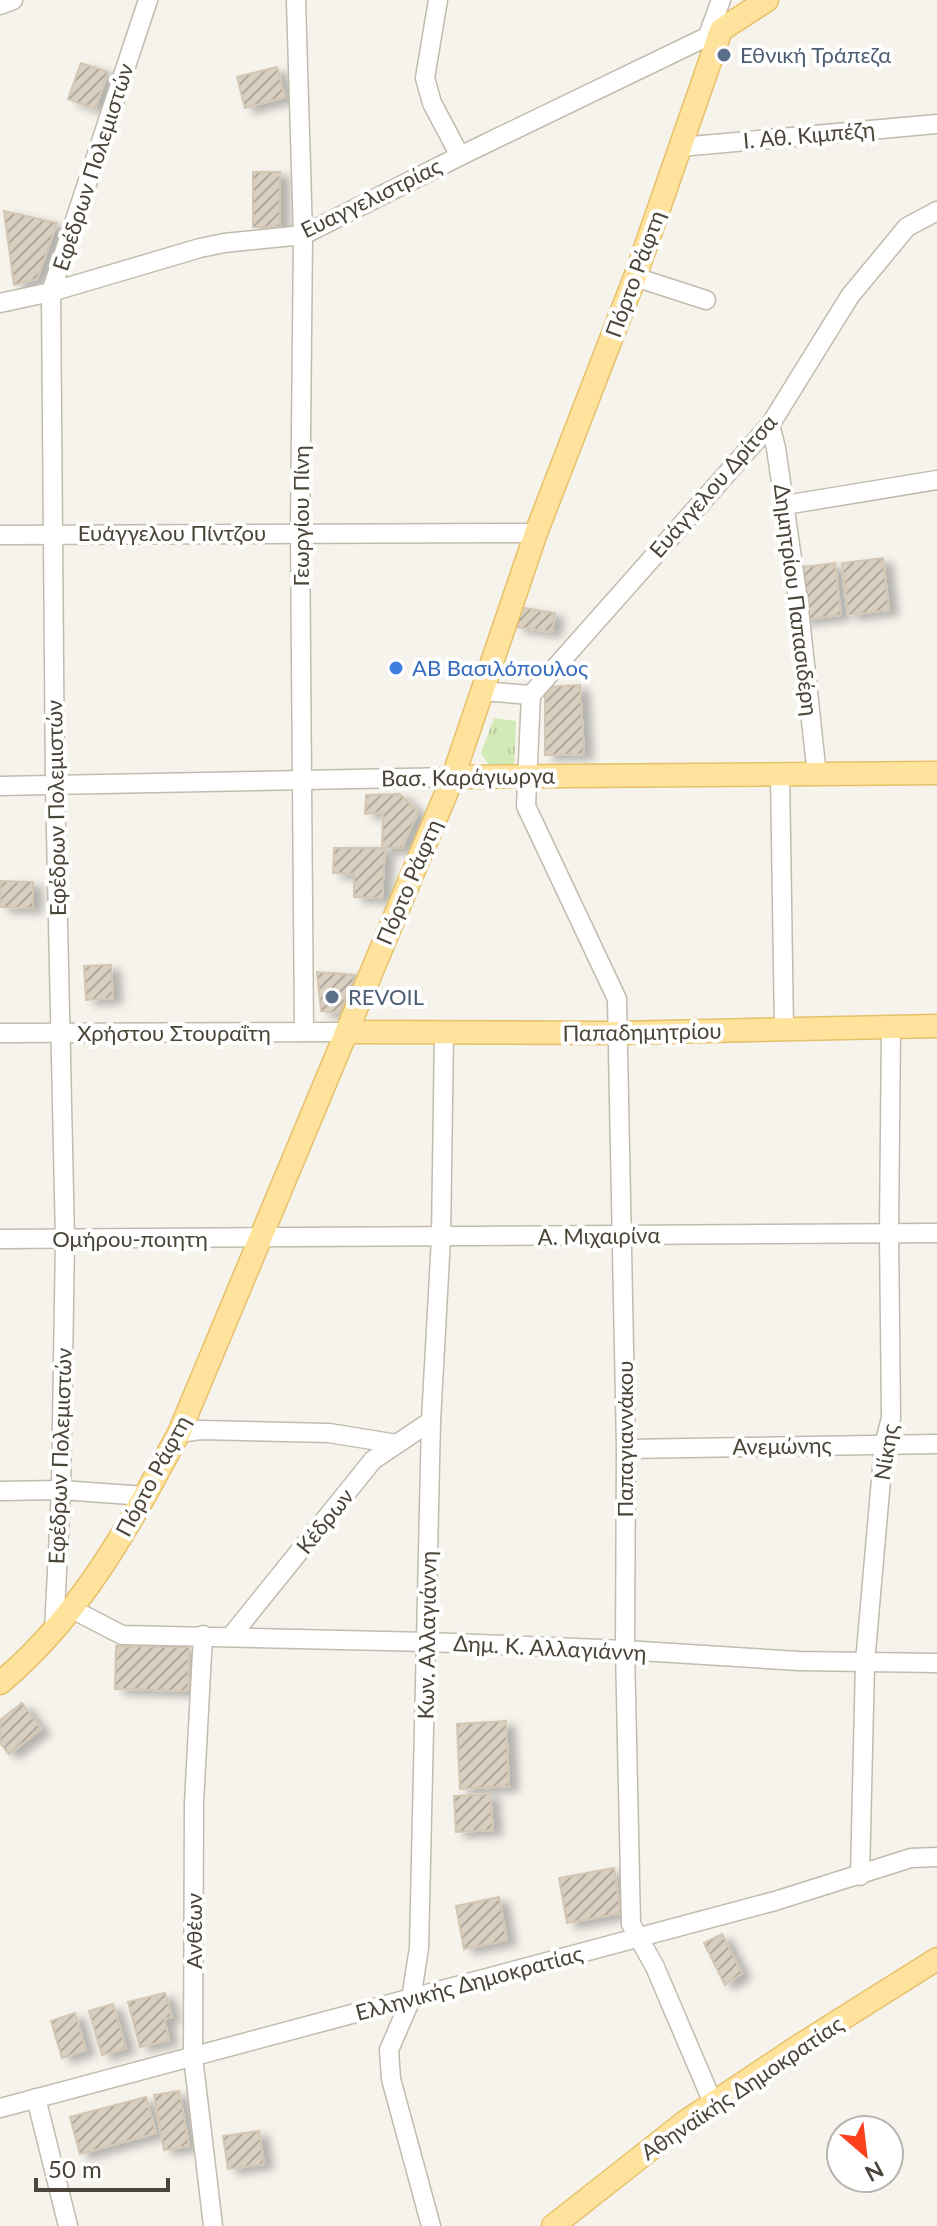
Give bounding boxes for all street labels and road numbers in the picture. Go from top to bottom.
street label: Εφέδρων Πολεμιστών [46,60,139,274]
street label: Ι. Αθ. Κιμπέζη [742,115,876,154]
street label: Ευαγγελιστρίας [296,152,445,243]
street label: Πόρτο Ράφτη [599,207,670,341]
street label: Ευάγγελου Δρίτσα [643,409,782,563]
street label: Γεωργίου Πίνη [287,445,314,587]
street label: Δημητρίου Παπασιδέρη [769,482,824,717]
street label: Ευάγγελου Πίντζου [78,519,266,546]
street label: Εφέδρων Πολεμιστών [40,700,71,916]
street label: Βασ. Καράγιωργα [381,761,555,792]
street label: Πόρτο Ράφτη [370,815,447,948]
street label: Παπαδημητρίου [562,1017,722,1046]
street label: Χρήστου Στουραΐτη [77,1019,271,1046]
street label: Α. Μιχαιρίνα [537,1221,661,1250]
street label: Ομήρου-ποιητη [52,1225,208,1252]
street label: Εφέδρων Πολεμιστών [42,1347,77,1565]
street label: Παπαγιαννάκου [611,1361,638,1517]
street label: Πόρτο Ράφτη [109,1411,196,1541]
street label: Νίκης [868,1422,903,1482]
street label: Ανεμώνης [732,1431,832,1460]
street label: Κέδρων [290,1483,359,1559]
street label: Κων. Αλλαγιάννη [412,1551,441,1719]
street label: Δημ. Κ. Αλλαγιάννη [453,1629,647,1666]
street label: Ανθέων [180,1893,207,1969]
street label: Ελληνικής Δημοκρατίας [352,1939,585,2026]
street label: Αθηναϊκής Δημοκρατίας [636,2010,848,2165]

